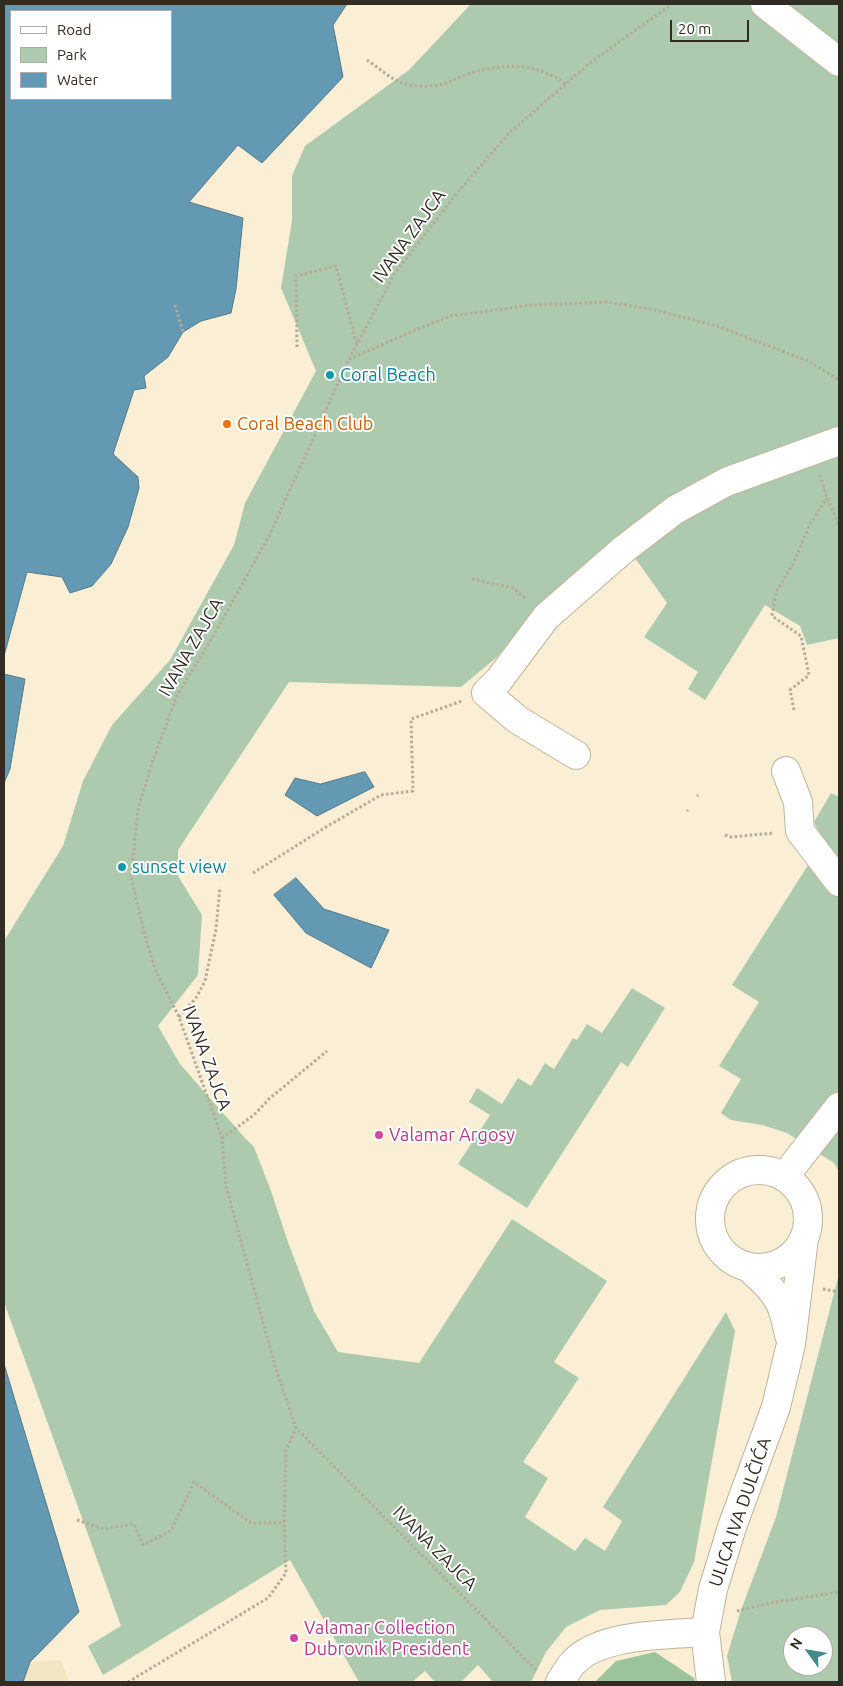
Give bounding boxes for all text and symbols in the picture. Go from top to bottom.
legend [10,10,172,100]
scale bar [673,10,752,42]
text: 20 m [678,20,711,37]
text: Road [57,21,92,38]
text: Park [57,46,87,63]
text: Water [57,71,98,88]
street label: IVANA ZAJCA [368,185,450,287]
place label: Coral Beach [340,364,436,386]
marker: Coral Beach [324,369,336,381]
place label: Coral Beach Club [237,413,373,435]
marker: Coral Beach Club [221,418,233,430]
street label: IVANA ZAJCA [154,594,228,700]
place label: sunset view [132,856,226,878]
marker: sunset view [116,861,128,873]
street label: IVANA ZAJCA [178,1003,236,1113]
place label: Valamar Argosy [389,1124,515,1146]
marker: Valamar Argosy [373,1129,385,1141]
street label: ULICA IVA DULČIĆA [704,1434,776,1590]
street label: IVANA ZAJCA [388,1501,482,1595]
place label: Valamar Collection Dubrovnik President [304,1617,469,1660]
north arrow [783,1626,833,1676]
marker: Valamar Collection Dubrovnik President [288,1632,300,1644]
text: N [787,1635,806,1652]

